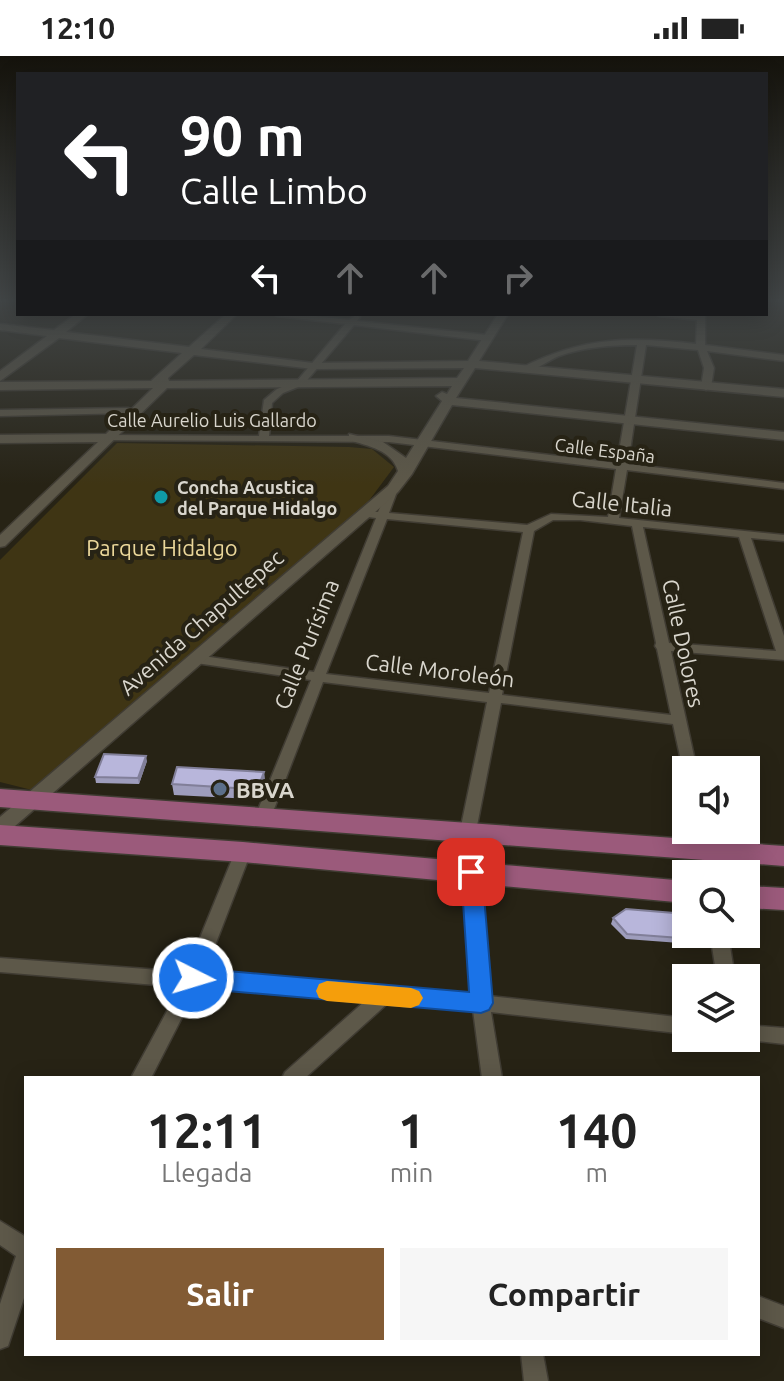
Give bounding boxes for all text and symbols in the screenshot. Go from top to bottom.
text: 12:10 [40,11,115,45]
icon: left [48,104,152,208]
text: 90 m [180,104,305,167]
text: Calle Limbo [180,170,368,211]
icon: left [244,256,288,300]
icon: ahead [328,256,372,300]
icon: ahead [412,256,456,300]
icon: right [496,256,540,300]
street label: Calle Aurelio Luis Gallardo [107,410,317,430]
street label: Calle España [554,434,656,466]
place label: Concha Acustica del Parque Hidalgo [177,477,337,518]
street label: Calle Italia [570,485,674,521]
marker: Concha Acustica del Parque Hidalgo [152,488,170,506]
park label: Parque Hidalgo [86,535,238,560]
street label: Avenida Chapultepec [114,544,288,700]
street label: Calle Purísima [269,575,343,713]
street label: Calle Dolores [658,577,710,709]
street label: Calle Moroleón [364,648,516,692]
map controls [672,756,760,1052]
button: sound [672,756,760,844]
place label: BBVA [236,777,295,802]
marker: BBVA [211,780,229,798]
pin [437,838,505,906]
icon: arrive [449,850,493,894]
button: search [672,860,760,948]
position arrow [151,936,235,1020]
button: layers [672,964,760,1052]
text: 12:11 [147,1103,267,1157]
text: 1 [398,1103,425,1157]
text: 140 [556,1103,637,1157]
text: Llegada [161,1158,252,1187]
text: min [390,1158,433,1187]
text: m [585,1158,608,1187]
button: Salir [56,1248,384,1340]
button: Compartir [400,1248,728,1340]

